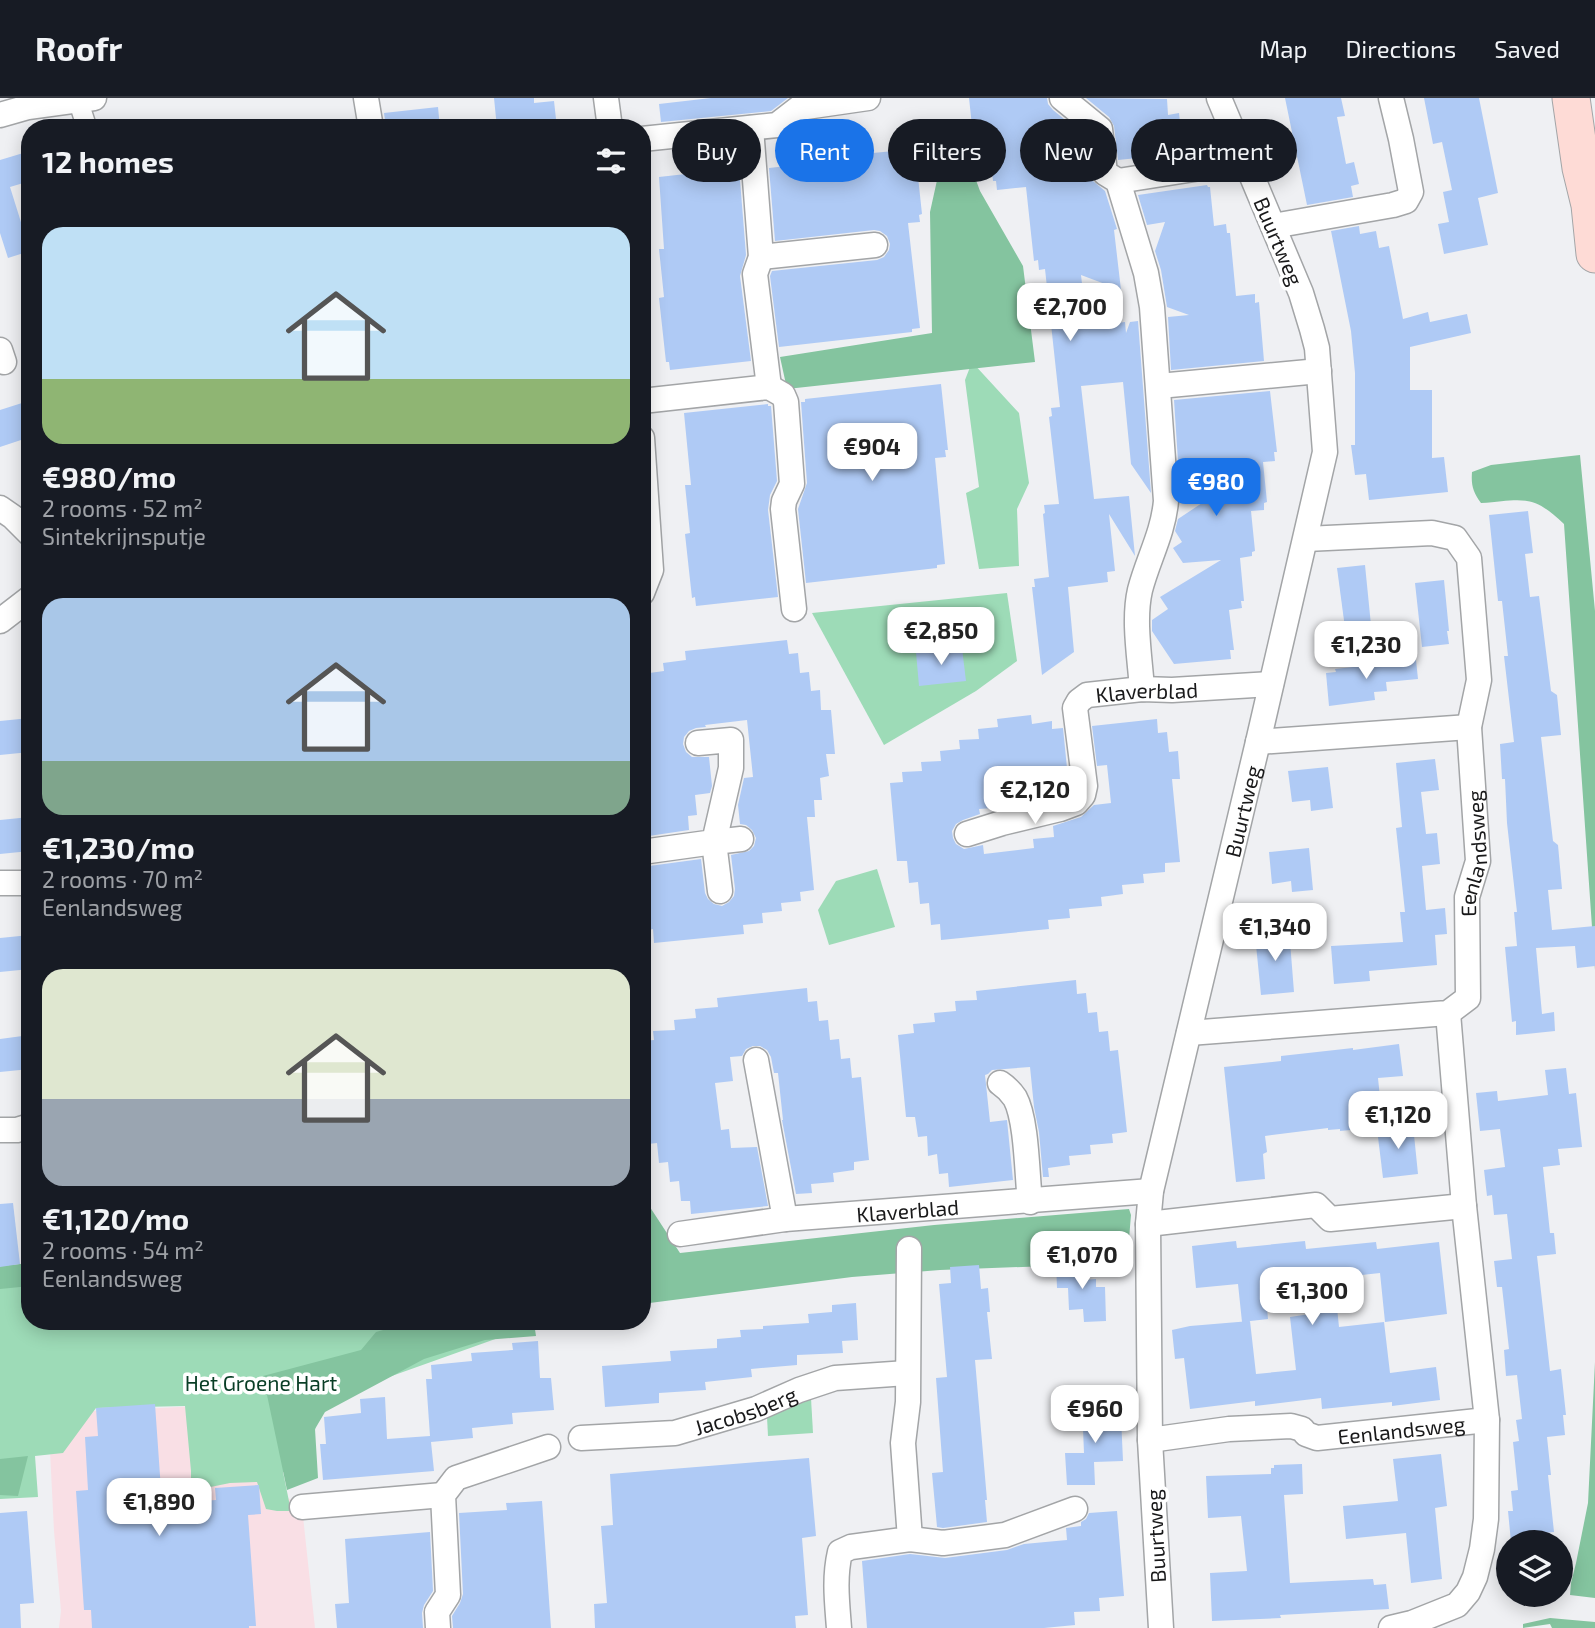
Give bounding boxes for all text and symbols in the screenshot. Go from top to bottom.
text: Roofr [35,28,122,68]
text: Map [1259,34,1307,63]
text: Directions [1345,34,1456,63]
text: Saved [1494,34,1560,63]
chip: Buy [672,119,761,182]
chip: Rent [775,119,874,182]
chip: Filters [888,119,1006,182]
chip: New [1020,119,1117,182]
chip: Apartment [1131,119,1297,182]
icon: filters [592,142,630,180]
text: 12 homes [42,143,174,179]
street label: Buurtweg [1249,193,1309,289]
icon: home [273,273,399,399]
pin: €2,700 [1013,284,1127,343]
text: €2,700 [1033,292,1107,320]
pin: €904 [831,424,913,483]
text: €904 [843,432,901,460]
text: €980/mo [42,458,176,494]
pin: €980 [1175,458,1257,518]
text: €980 [1187,467,1245,495]
text: 2 rooms · 52 m² [42,494,203,522]
text: Sintekrijnsputje [42,522,206,550]
pin: €2,850 [884,608,998,667]
text: €2,850 [903,616,979,644]
pin: €1,230 [1309,622,1423,681]
text: €1,230 [1330,630,1402,658]
icon: home [273,644,399,770]
street label: Klaverblad [1094,676,1199,706]
street label: Buurtweg [1219,762,1265,860]
pin: €2,120 [978,766,1092,826]
text: €2,120 [1000,775,1070,803]
street label: Eenlandsweg [1454,789,1491,917]
text: €1,230/mo [42,829,195,865]
text: 2 rooms · 70 m² [42,865,203,893]
text: Eenlandsweg [42,893,182,921]
pin: €1,340 [1218,904,1332,963]
text: €1,340 [1239,912,1311,940]
icon: home [273,1015,399,1141]
pin: €1,120 [1341,1091,1455,1151]
text: €1,120 [1364,1100,1432,1128]
street label: Klaverblad [855,1193,960,1226]
text: €1,120/mo [42,1200,189,1236]
pin: €1,070 [1025,1232,1139,1291]
text: 2 rooms · 54 m² [42,1236,204,1264]
text: €1,070 [1046,1240,1118,1268]
text: Eenlandsweg [42,1264,182,1292]
pin: €1,300 [1255,1268,1369,1327]
text: €1,300 [1276,1276,1348,1304]
park label: Het Groene Hart [185,1370,337,1395]
street label: Jacobsberg [691,1380,800,1439]
pin: €960 [1054,1386,1136,1445]
text: €960 [1067,1394,1123,1422]
street label: Eenlandsweg [1336,1410,1467,1448]
pin: €1,890 [102,1478,216,1538]
text: €1,890 [123,1487,195,1515]
street label: Buurtweg [1140,1488,1170,1583]
map controls [1496,1530,1573,1607]
button: layers [1496,1530,1573,1607]

